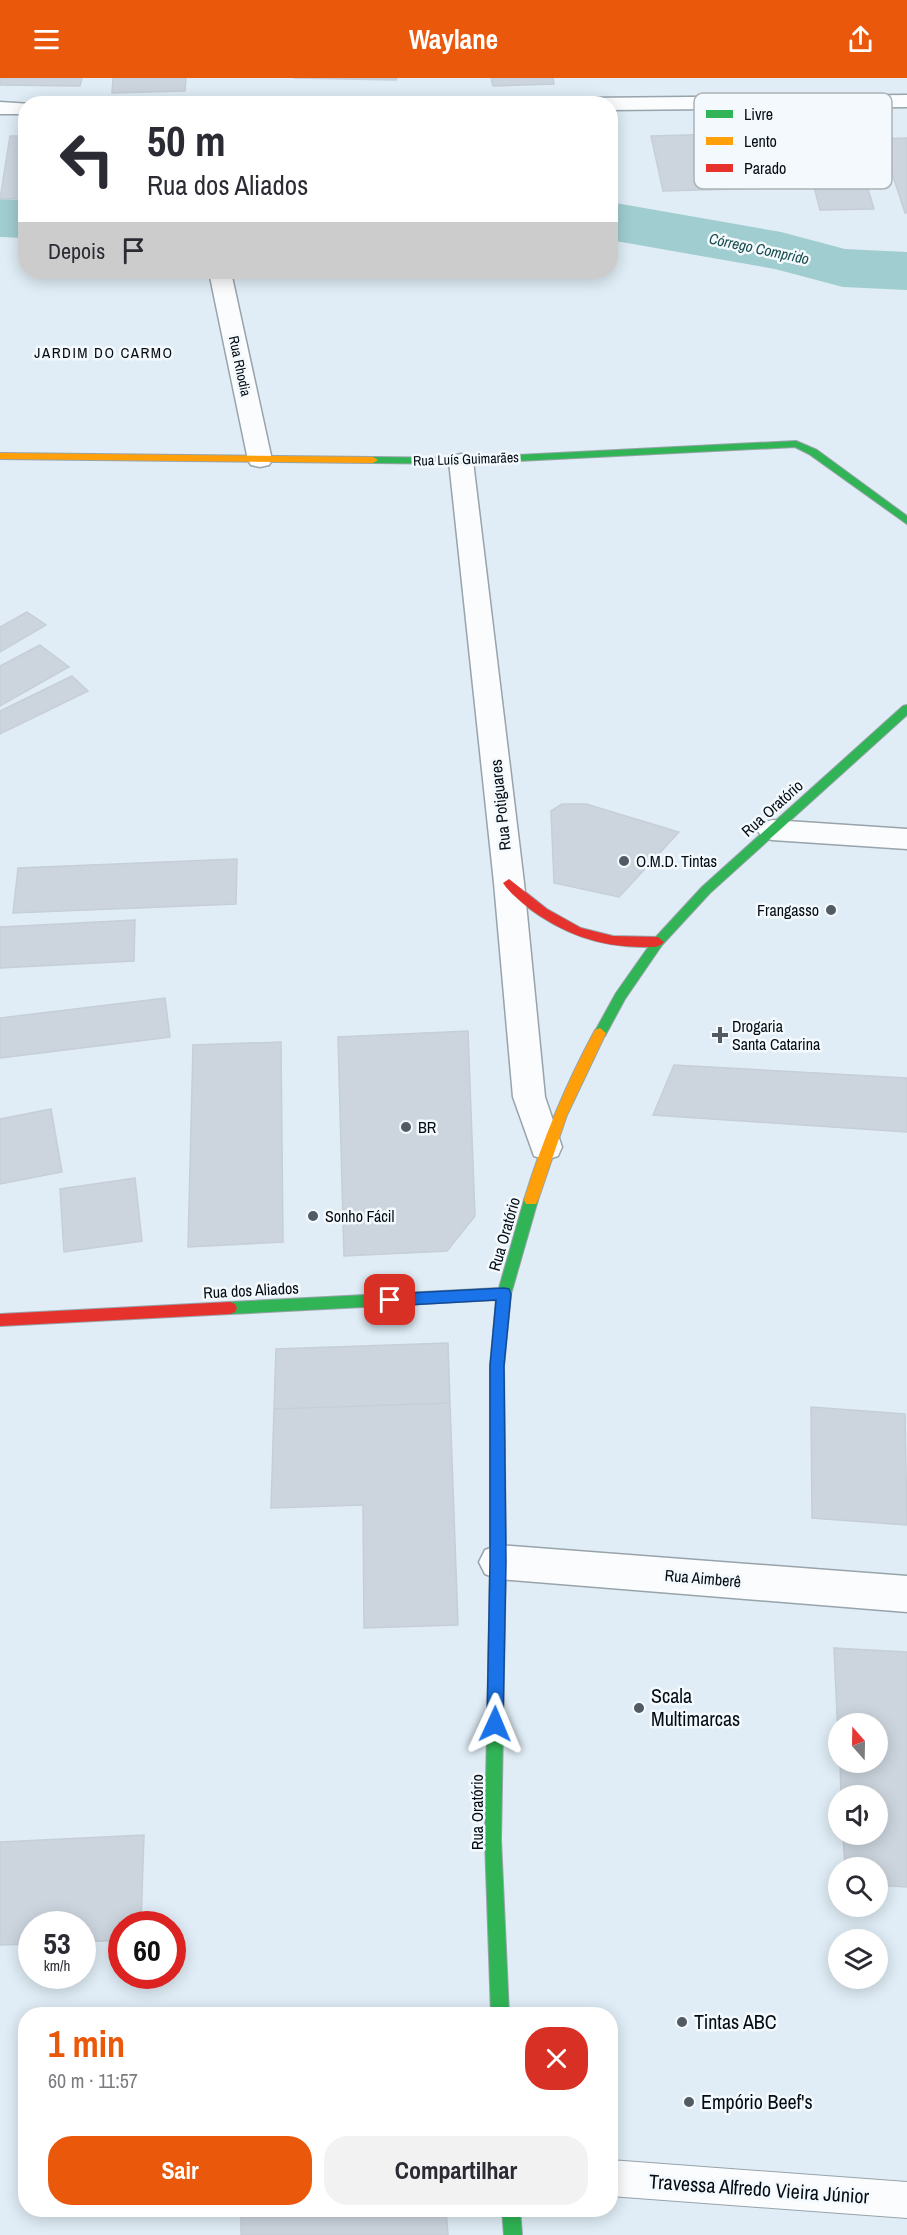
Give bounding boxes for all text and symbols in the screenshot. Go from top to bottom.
text: Waylane [409,21,498,57]
icon: menu [30,23,63,56]
icon: share [844,23,877,56]
legend [694,93,892,189]
text: Livre [744,103,773,125]
text: 50 m [147,113,226,169]
icon: left [48,120,126,198]
text: Lento [744,130,777,152]
text: Parado [744,157,786,179]
text: Rua dos Aliados [147,167,308,203]
water label: Córrego Comprido [707,228,811,269]
icon: arrive [117,234,150,267]
text: Depois [48,236,105,266]
street label: Rua Rhodia [225,334,255,398]
district label: JARDIM DO CARMO [34,342,174,363]
street label: Rua Luís Guimarães [413,448,519,470]
street label: Rua Potiguares [484,759,516,851]
street label: Rua Oratório [736,774,808,842]
place label: O.M.D. Tintas [636,850,717,872]
marker: O.M.D. Tintas [617,854,631,868]
place label: Frangasso [757,899,819,921]
marker: Frangasso [824,903,838,917]
place label: Drogaria Santa Catarina [732,1015,821,1055]
marker: Drogaria Santa Catarina [713,1028,727,1042]
place label: BR [418,1116,437,1138]
marker: BR [399,1120,413,1134]
street label: Rua Oratório [483,1195,525,1273]
place label: Sonho Fácil [325,1205,394,1227]
marker: Sonho Fácil [306,1209,320,1223]
pin [364,1274,415,1325]
street label: Rua dos Aliados [203,1277,299,1303]
icon: arrive [373,1283,406,1316]
street label: Rua Aimberê [664,1564,742,1592]
place label: Scala Multimarcas [651,1682,740,1732]
position arrow [463,1692,527,1756]
marker: Scala Multimarcas [632,1701,646,1715]
north arrow [828,1713,888,1773]
map controls [828,1713,888,1989]
street label: Rua Oratório [466,1774,488,1850]
button: sound [828,1785,888,1845]
button: search [828,1857,888,1917]
speed limit sign: 60 [108,1911,186,1989]
text: 53 [43,1923,71,1963]
button: layers [828,1929,888,1989]
text: km/h [44,1955,70,1976]
place label: Tintas ABC [694,2008,777,2035]
marker: Tintas ABC [675,2015,689,2029]
text: 1 min [48,2020,125,2068]
button: close [525,2027,588,2090]
text: 60 m · 11:57 [48,2067,138,2094]
place label: Empório Beef's [701,2088,813,2115]
marker: Empório Beef's [682,2095,696,2109]
button: Sair [48,2136,312,2205]
button: Compartilhar [324,2136,588,2205]
street label: Travessa Alfredo Vieira Júnior [648,2167,871,2210]

